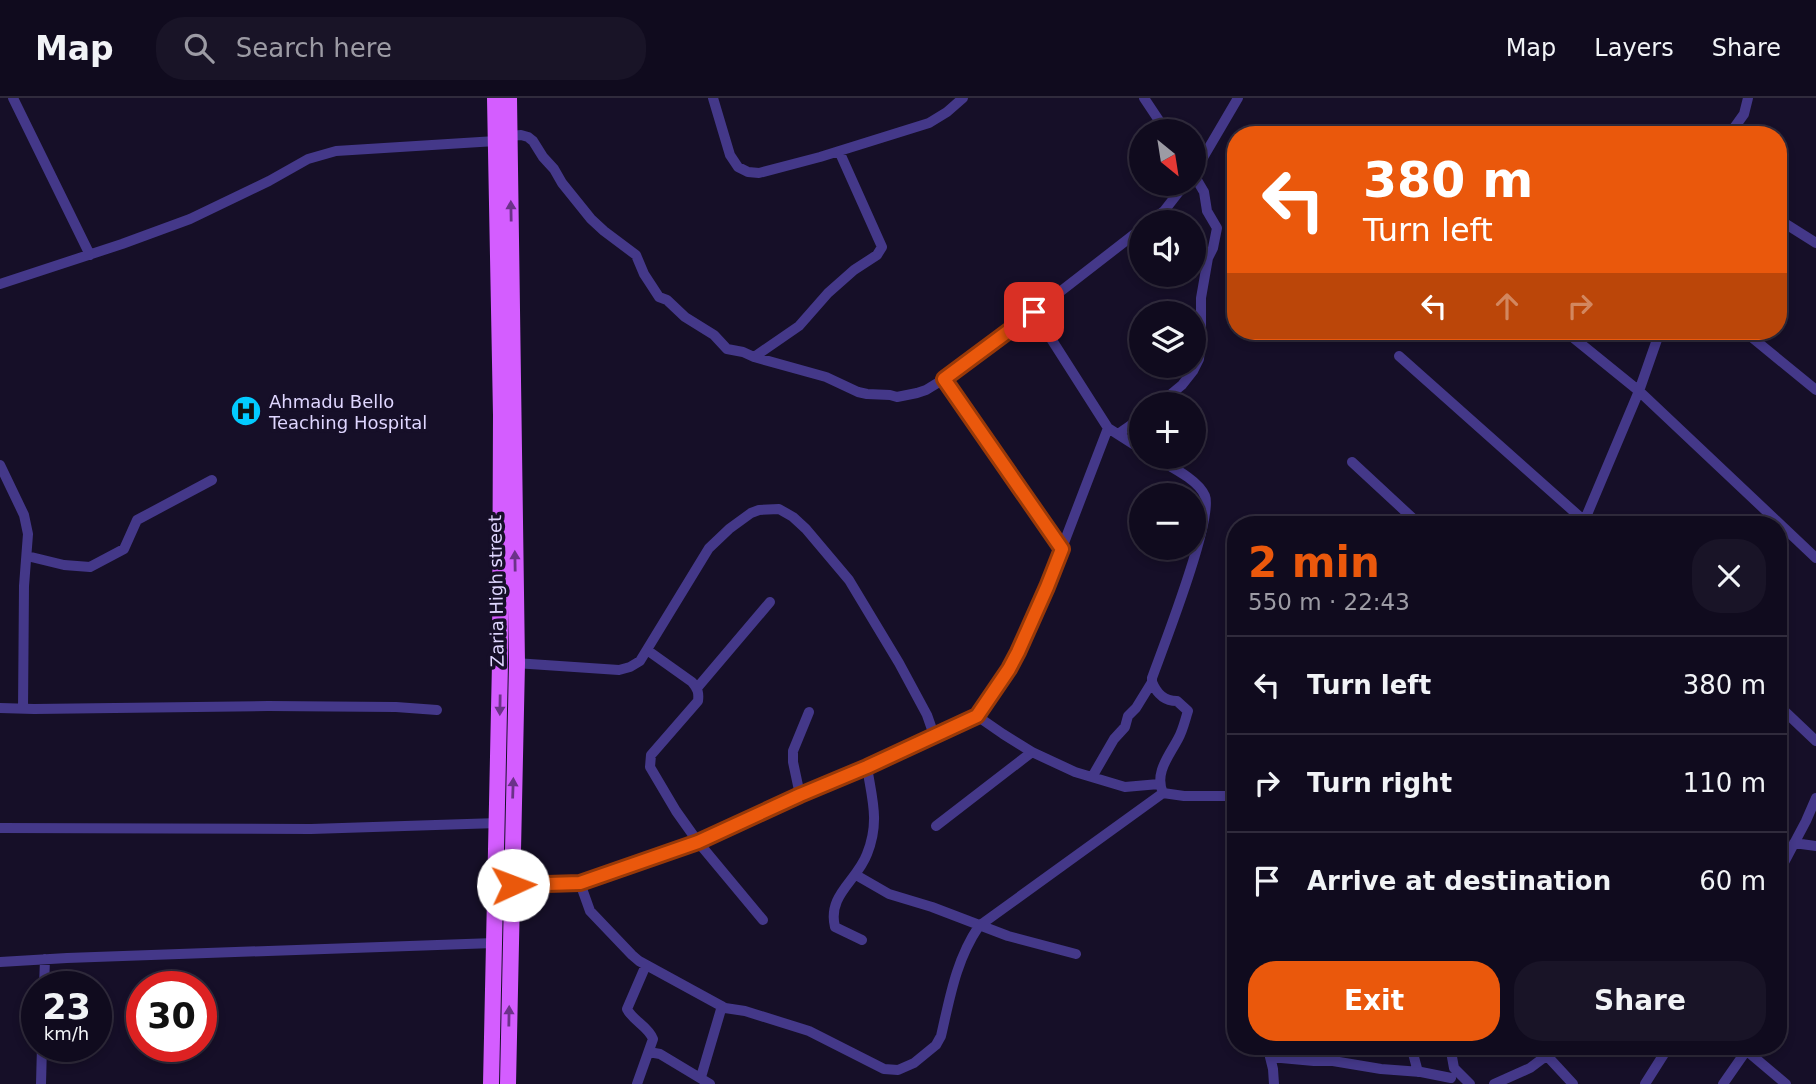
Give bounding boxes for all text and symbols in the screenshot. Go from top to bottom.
search box [156,17,646,80]
text: Map [35,29,114,68]
icon: search [180,29,218,67]
text: Search here [236,33,392,63]
text: Map [1506,34,1556,62]
text: Layers [1594,34,1674,62]
text: Share [1712,34,1781,62]
north arrow [1129,119,1206,196]
map controls [1129,119,1206,560]
text: 380 m [1363,152,1533,209]
icon: left [1248,154,1339,245]
one-way arrow [505,200,516,222]
button: sound [1129,210,1206,287]
text: Turn left [1363,211,1493,249]
pin [1004,282,1064,342]
icon: left [1415,287,1453,325]
icon: ahead [1488,287,1526,325]
icon: right [1561,287,1599,325]
icon: arrive [1015,293,1053,331]
button: layers [1129,301,1206,378]
place label: Ahmadu Bello Teaching Hospital [268,391,427,433]
button: + [1129,392,1206,469]
hospital icon: Ahmadu Bello Teaching Hospital [229,394,263,428]
button: − [1129,483,1206,560]
street label: Zaria High street [484,515,508,667]
text: 2 min [1248,538,1380,587]
button: close [1692,539,1766,613]
one-way arrow [509,550,521,572]
text: 550 m · 22:43 [1248,589,1410,615]
icon: left [1248,666,1286,704]
text: Turn left [1307,670,1431,700]
text: 380 m [1683,670,1766,700]
one-way arrow [494,694,506,716]
icon: right [1248,764,1286,802]
text: Turn right [1307,768,1452,798]
text: 110 m [1683,768,1766,798]
one-way arrow [507,777,519,799]
position arrow [476,848,550,922]
icon: arrive [1248,862,1286,900]
text: Arrive at destination [1307,866,1611,896]
text: 60 m [1699,866,1766,896]
button: Exit [1248,961,1500,1041]
button: Share [1514,961,1766,1041]
speed limit sign: 30 [126,971,217,1062]
text: 23 [42,987,91,1027]
one-way arrow [504,1005,515,1027]
text: km/h [44,1023,89,1044]

